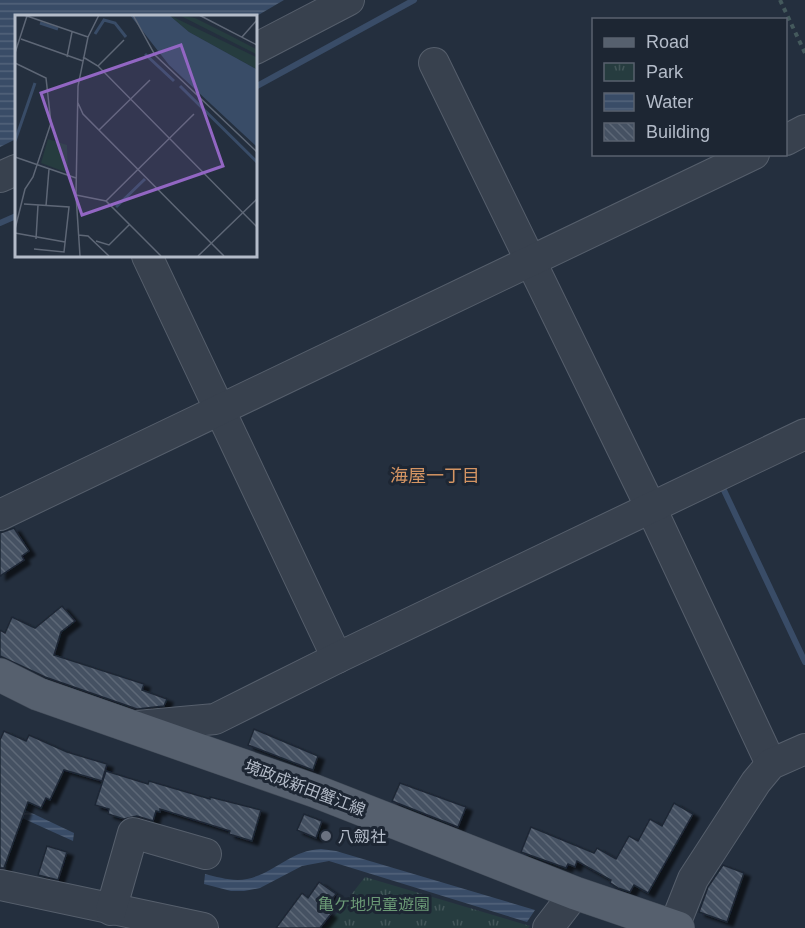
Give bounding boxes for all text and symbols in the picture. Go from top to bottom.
inset map [15,15,256,256]
legend [592,18,787,156]
text: Road [646,32,689,52]
text: Park [646,62,684,82]
text: Water [646,92,693,112]
text: Building [646,122,710,142]
district label: 海屋一丁目 [390,466,480,486]
street label: 境政成新田蟹江線 [242,757,368,819]
place label: 八劔社 [338,828,386,845]
marker: 八劔社 [319,829,333,843]
park label: 亀ケ地児童遊園 [318,896,430,913]

